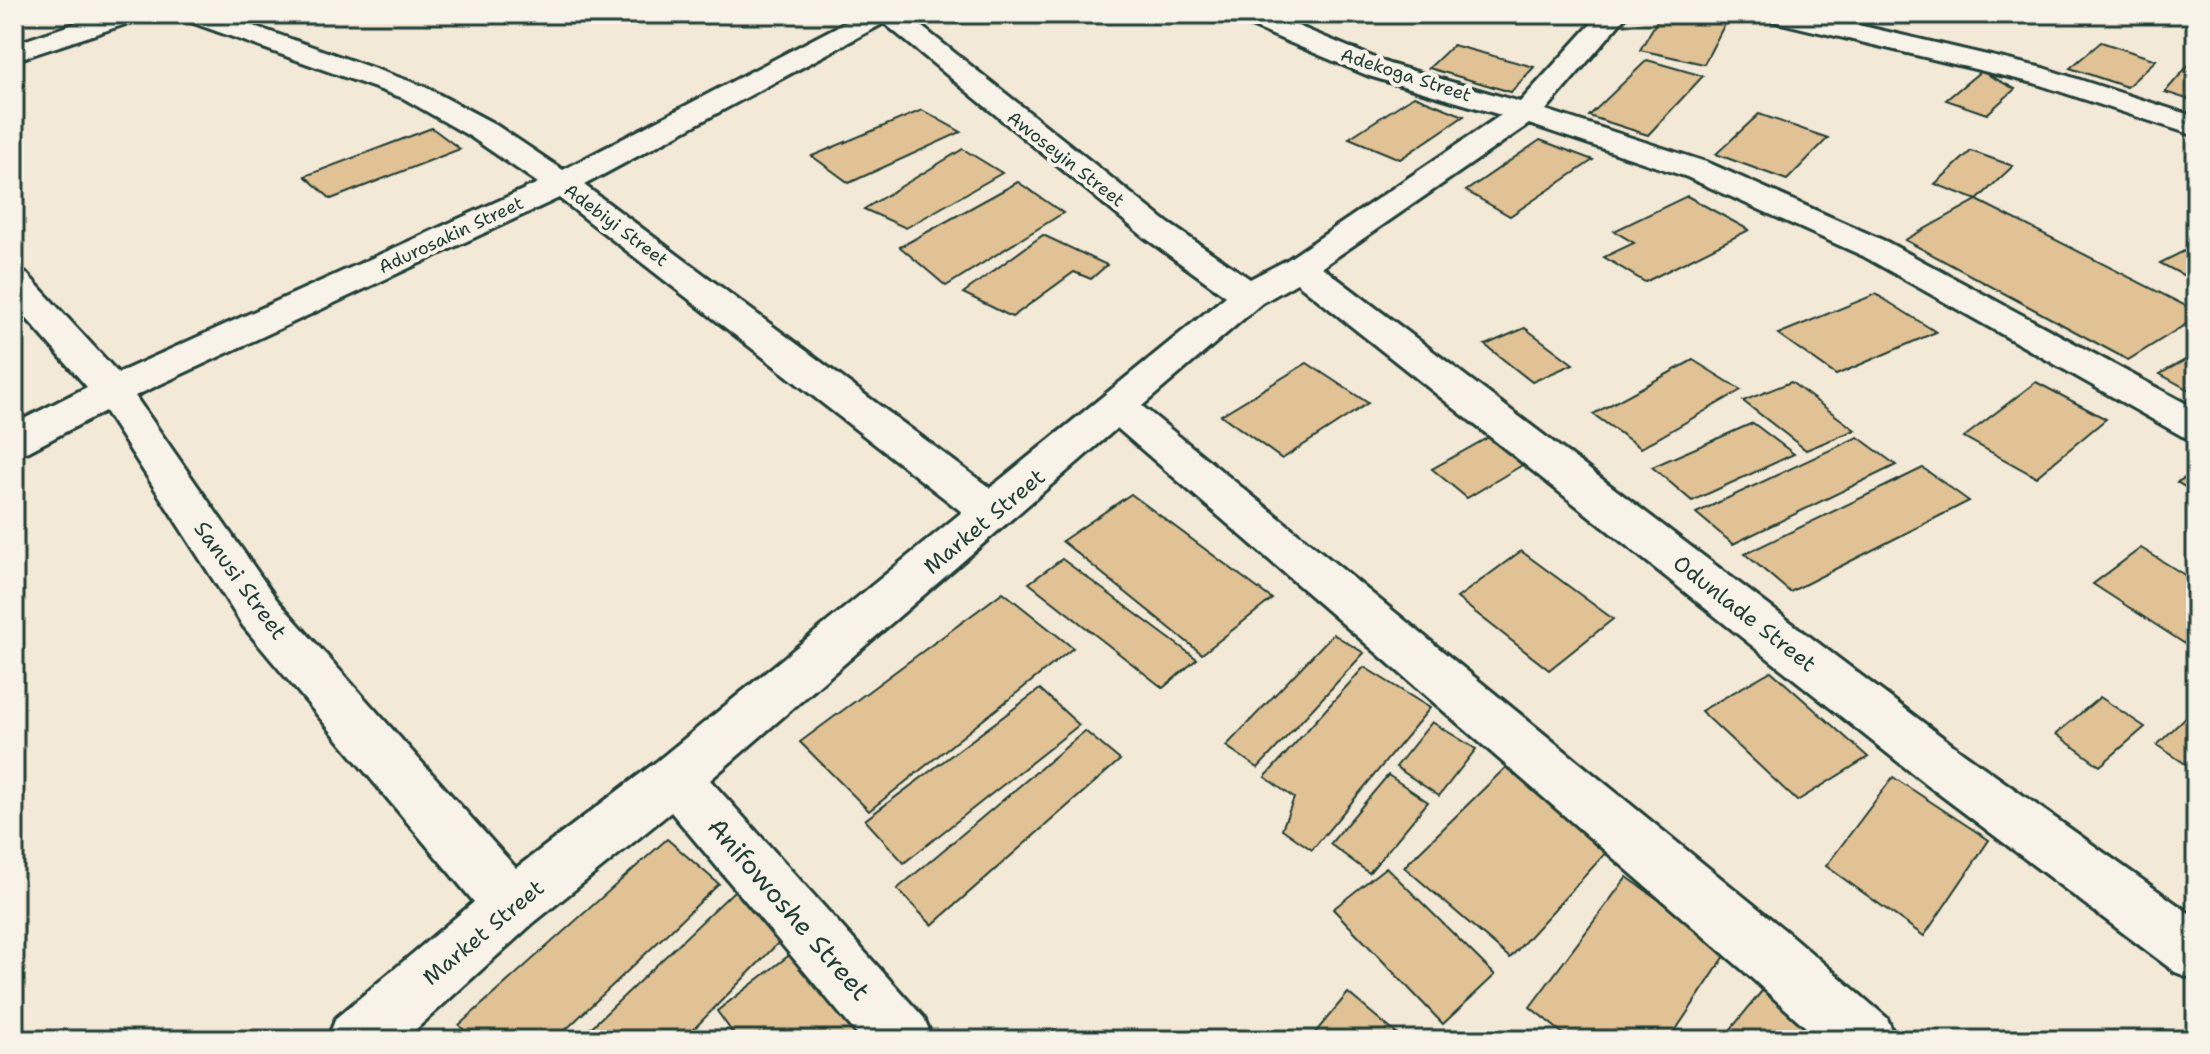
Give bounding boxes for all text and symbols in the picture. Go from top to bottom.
street label: Adekoga Street [1338,43,1474,107]
street label: Awoseyin Street [1002,106,1130,212]
street label: Adebiyi Street [559,178,673,272]
street label: Adurosakin Street [375,191,528,279]
street label: Market Street [918,462,1051,581]
street label: Sanusi Street [188,515,294,646]
street label: Odunlade Street [1667,548,1822,678]
street label: Anifowoshe Street [700,810,879,1008]
street label: Market Street [417,873,550,992]

